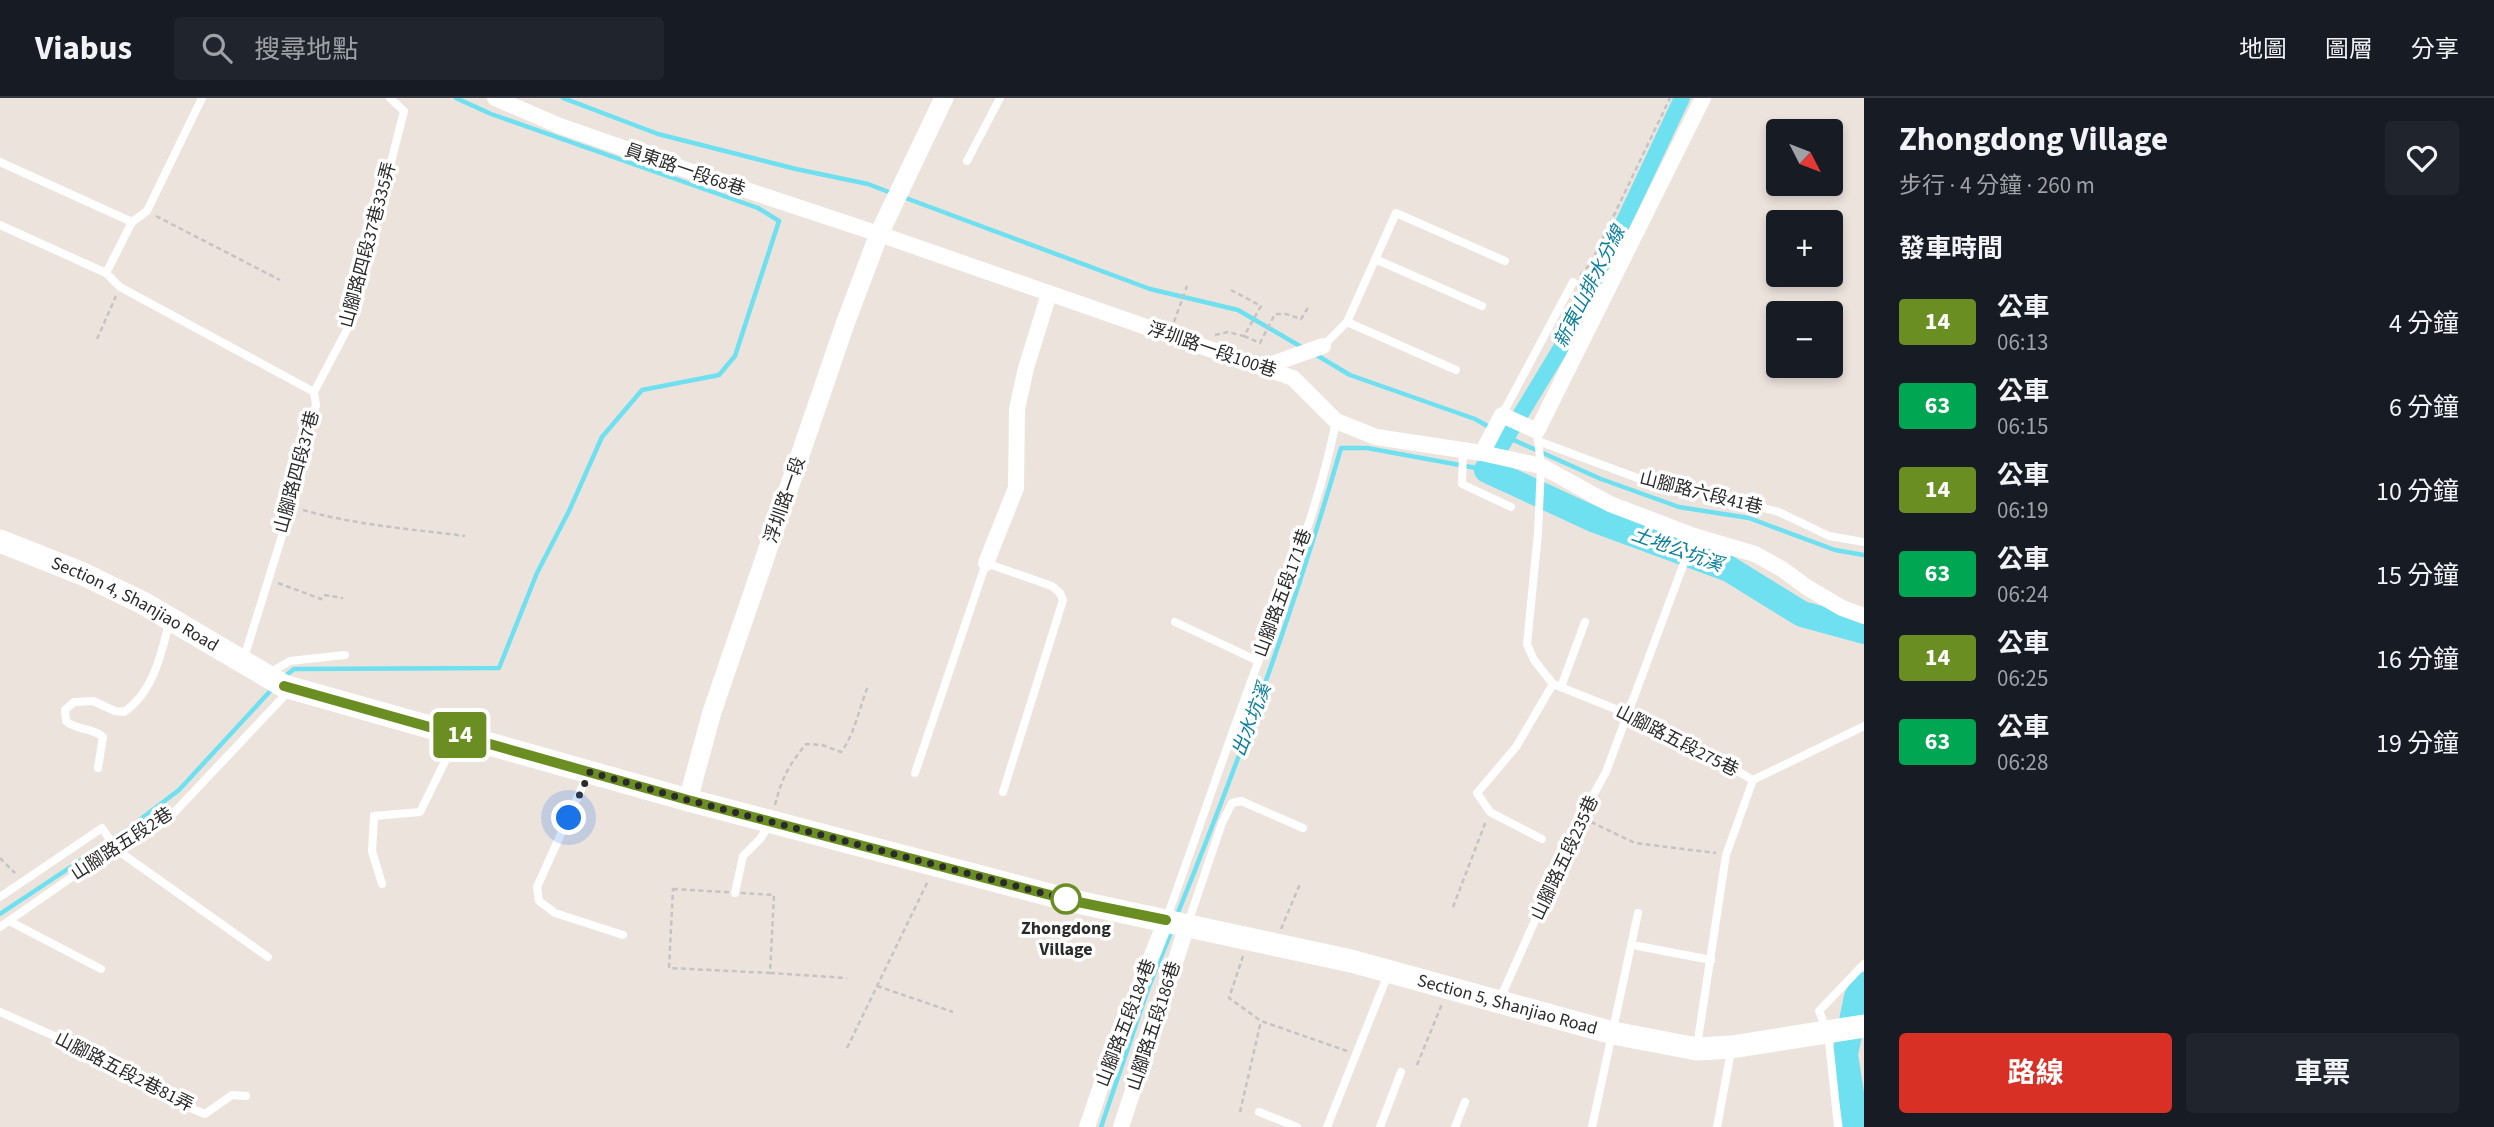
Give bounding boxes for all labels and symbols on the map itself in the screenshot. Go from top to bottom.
north arrow [1766,119,1843,196]
street label: 員東路一段68巷 [621,138,749,202]
street label: 山腳路四段37巷335弄 [334,159,402,331]
water label: 新東山排水分線 [1548,220,1633,352]
street label: 浮圳路一段100巷 [1144,316,1280,384]
street label: 山腳路四段37巷 [269,408,325,536]
street label: 浮圳路一段 [759,453,811,547]
street label: 山腳路六段41巷 [1637,466,1765,520]
water label: 土地公坑溪 [1628,521,1729,580]
street label: 山腳路五段171巷 [1248,525,1318,661]
street label: Section 4, Shanjiao Road [48,550,223,657]
water label: 出水坑溪 [1226,677,1279,760]
street label: 山腳路五段275巷 [1611,699,1743,783]
line badge: 14 [428,712,491,758]
street label: 山腳路五段235巷 [1525,792,1605,924]
your location [551,800,586,835]
street label: 山腳路五段2巷 [66,802,178,886]
marker: Zhongdong Village [1051,884,1081,914]
place label: Zhongdong Village [1021,916,1111,962]
street label: 山腳路五段184巷 [1090,956,1162,1090]
street label: 山腳路五段186巷 [1121,958,1187,1094]
street label: Section 5, Shanjiao Road [1415,967,1600,1041]
street label: 山腳路五段2巷81弄 [50,1026,198,1118]

